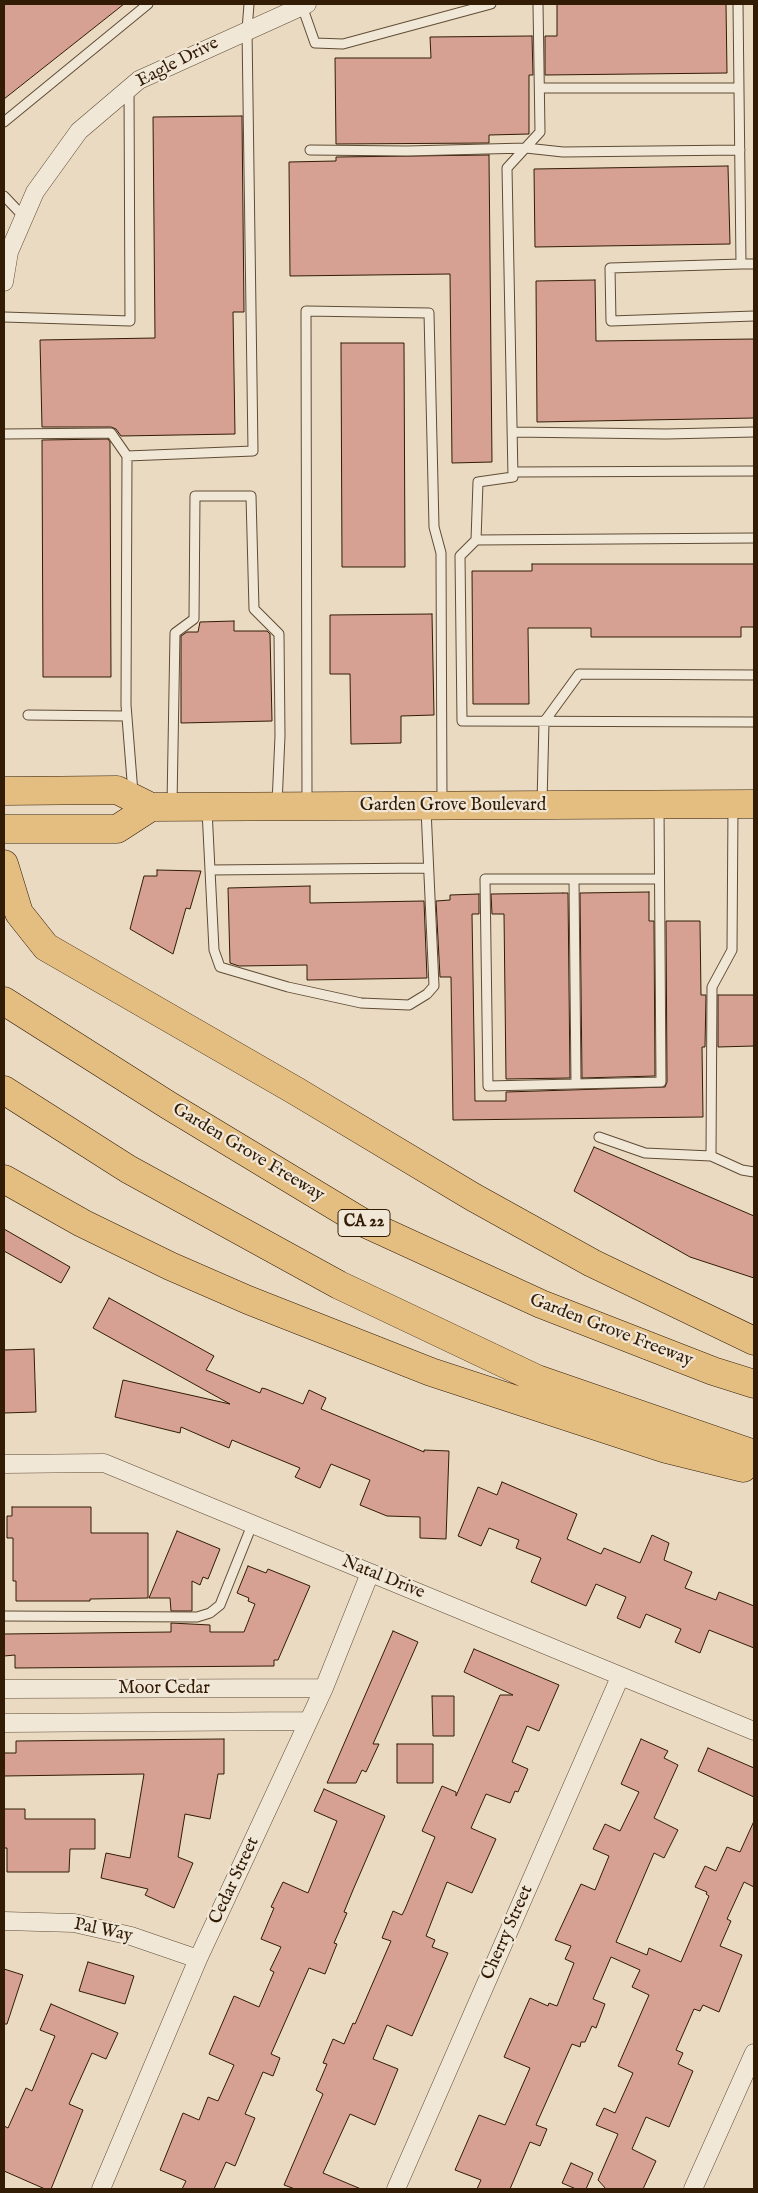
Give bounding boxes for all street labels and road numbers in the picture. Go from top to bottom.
street label: Eagle Drive [133,33,223,93]
street label: Garden Grove Boulevard [360,795,546,817]
street label: Garden Grove Freeway [168,1099,328,1207]
road number: CA 22 [338,1210,390,1236]
street label: Garden Grove Freeway [526,1290,696,1372]
street label: Natal Drive [338,1552,428,1604]
street label: Moor Cedar [118,1678,210,1700]
street label: Cedar Street [205,1834,265,1928]
street label: Cherry Street [478,1882,538,1984]
street label: Pal Way [72,1914,134,1948]

